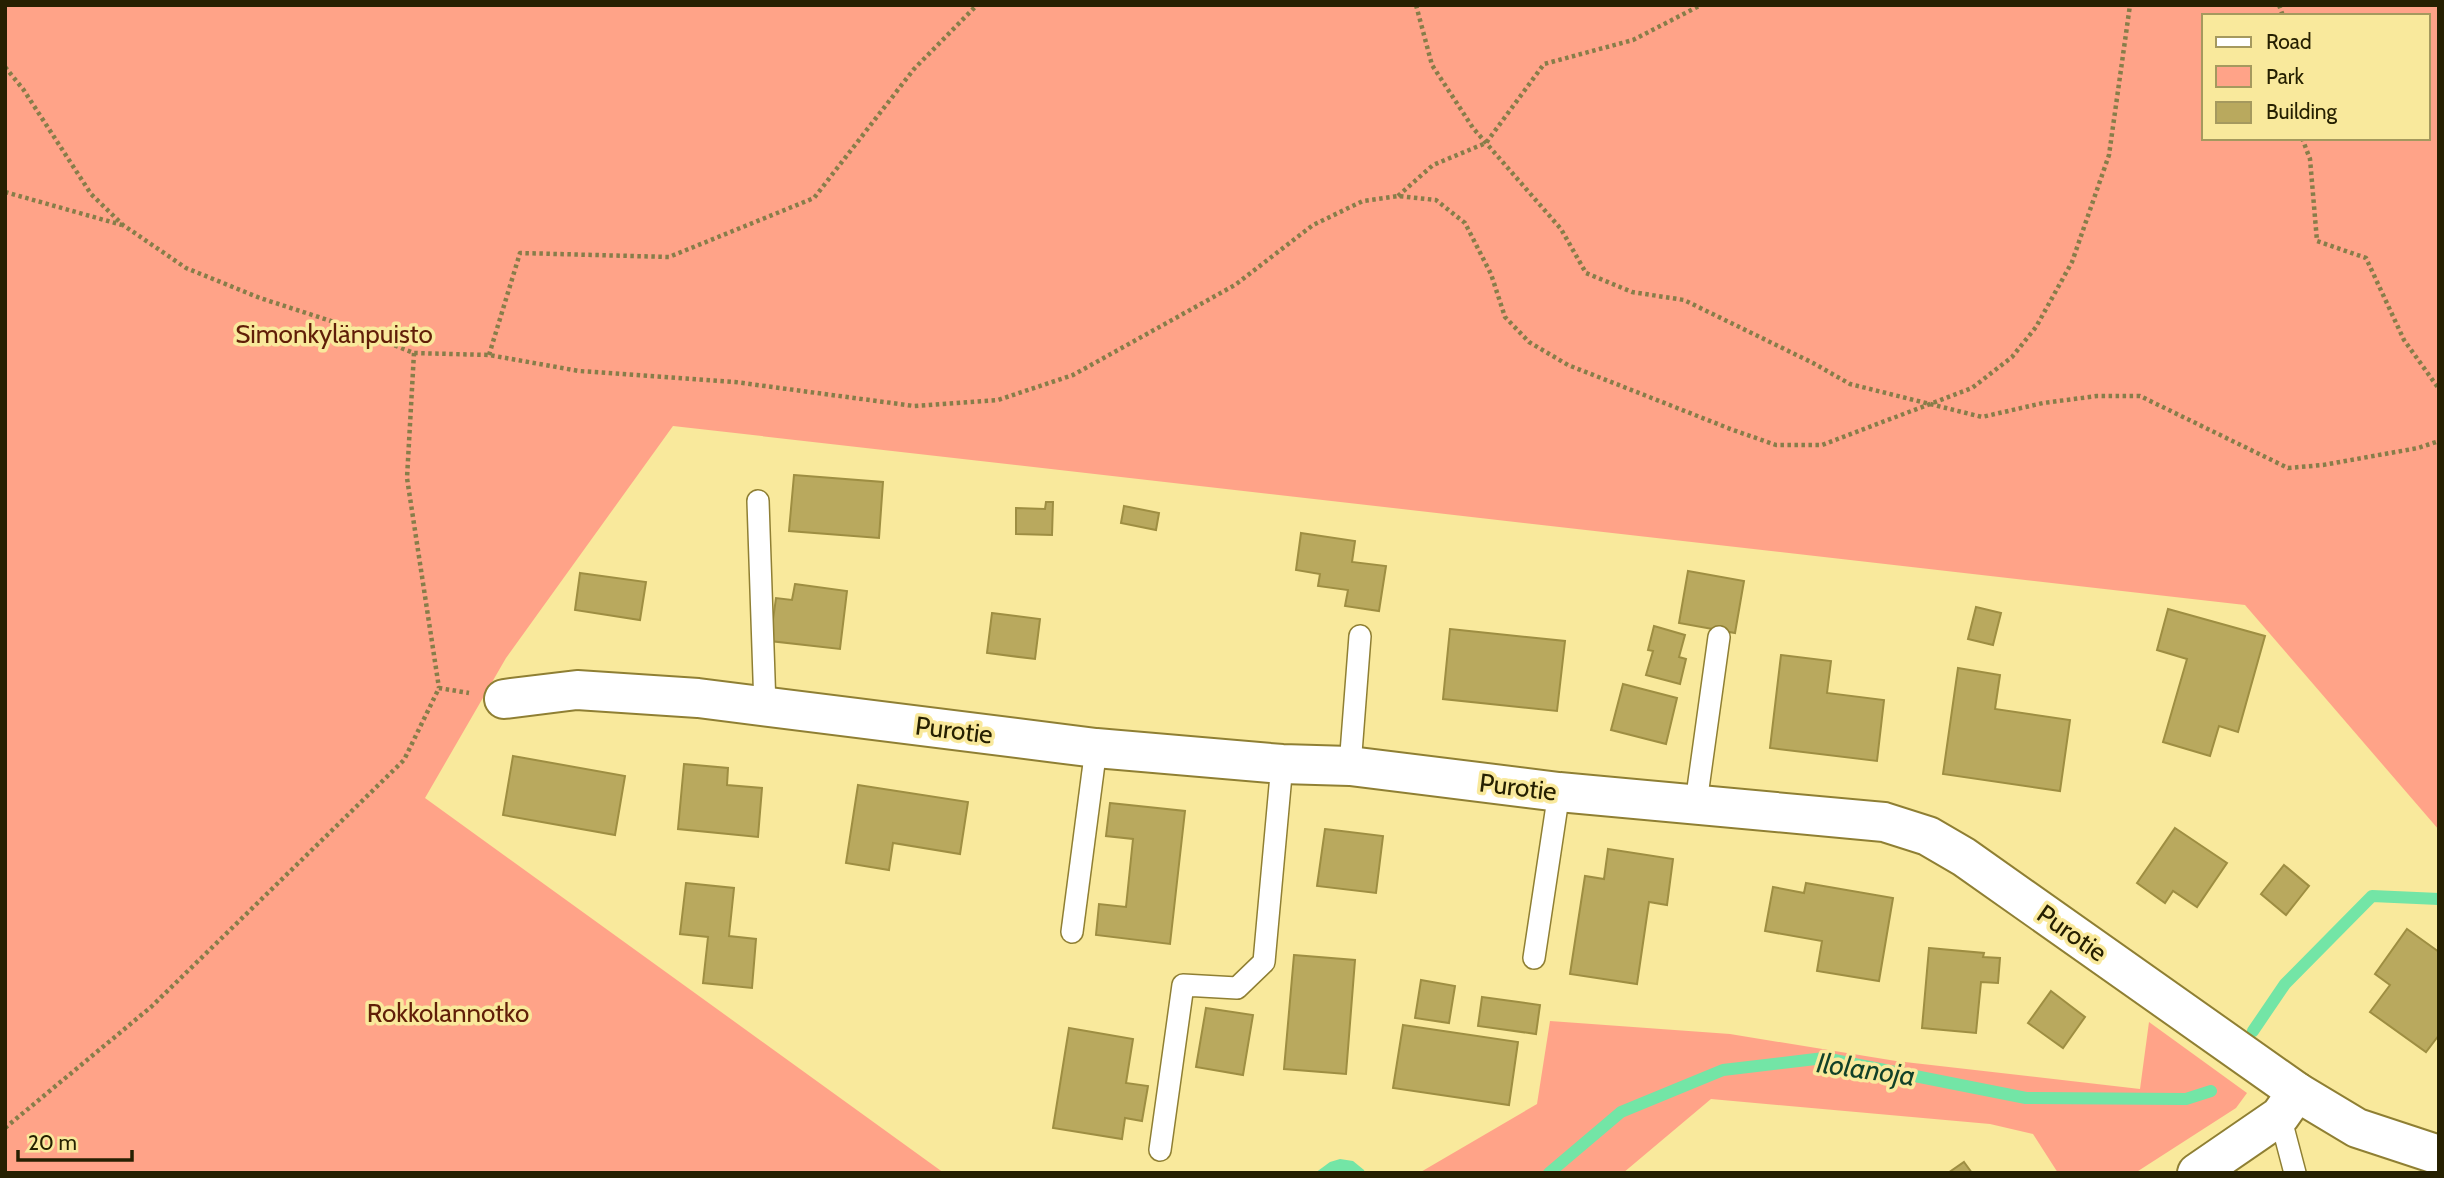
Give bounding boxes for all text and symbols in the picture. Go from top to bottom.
legend [2202,14,2430,140]
text: Road [2266,29,2312,54]
text: Park [2266,64,2304,89]
text: Building [2266,99,2338,124]
park label: Simonkylänpuisto [235,318,433,350]
street label: Purotie [913,709,995,751]
street label: Purotie [1477,766,1559,808]
street label: Purotie [2031,898,2113,968]
park label: Rokkolannotko [367,997,529,1029]
water label: Ilolanoja [1815,1045,1917,1093]
scale bar [18,1118,131,1162]
text: 20 m [28,1130,77,1155]

